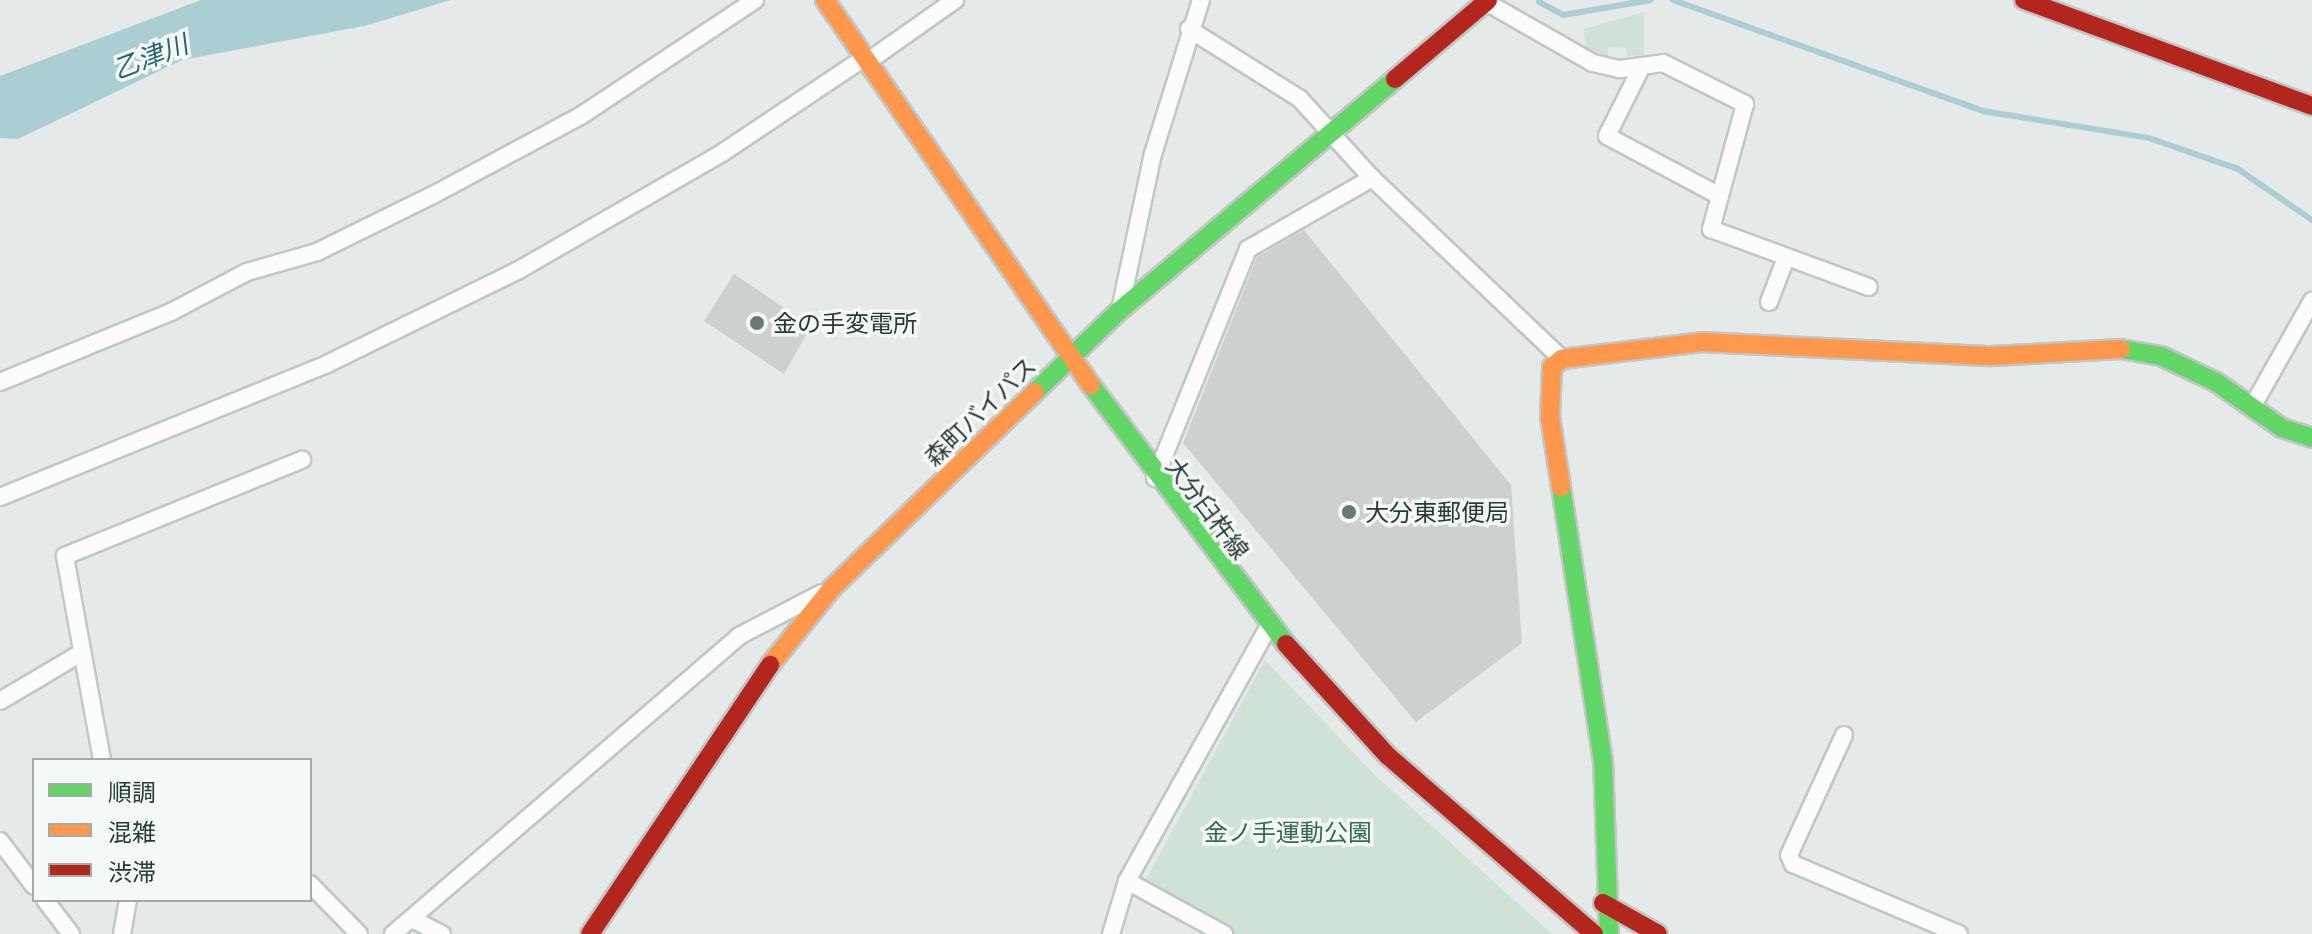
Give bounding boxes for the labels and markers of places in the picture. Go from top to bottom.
place label: 金の手変電所 [773,309,917,337]
marker: 金の手変電所 [748,314,766,332]
place label: 大分東郵便局 [1365,498,1509,526]
marker: 大分東郵便局 [1340,503,1358,521]

